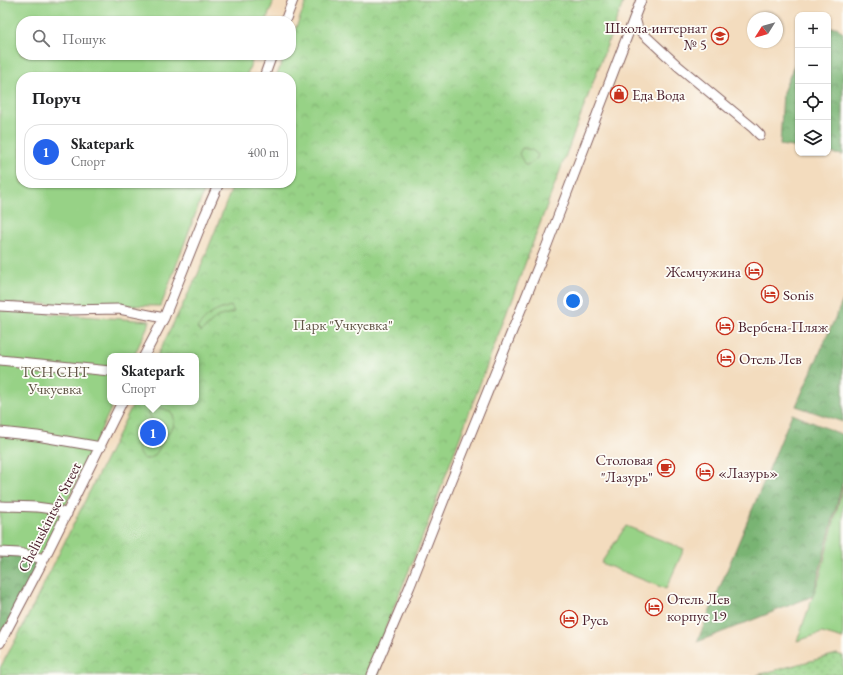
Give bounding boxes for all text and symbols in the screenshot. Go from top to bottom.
north arrow [747,12,783,48]
map controls [795,12,831,156]
button: + [795,12,831,48]
search box [16,16,296,60]
place label: Школа-интернат № 5 [605,18,707,54]
school or university icon: Школа-интернат № 5 [710,26,730,46]
icon: search [30,27,52,49]
text: Пошук [62,29,106,48]
button: − [795,48,831,84]
shop icon: Еда Вода [609,84,629,104]
button: locate [795,84,831,120]
place label: Еда Вода [632,85,685,104]
text: Поруч [32,87,81,109]
button: layers [795,120,831,156]
text: Skatepark [71,134,134,153]
text: 1 [43,144,49,161]
text: 400 m [248,144,279,161]
text: Спорт [71,153,105,170]
hotel icon: Жемчужина [744,261,764,281]
place label: Жемчужина [665,262,741,281]
hotel icon: Sonis [760,284,780,304]
place label: Sonis [783,285,814,304]
your location [563,291,583,311]
park label: Парк "Учкуевка" [293,315,393,334]
hotel icon: Вербена-Пляж [715,316,735,336]
place label: Вербена-Пляж [738,317,829,336]
hotel icon: Отель Лев [716,348,736,368]
place label: Отель Лев [739,349,802,368]
popup [107,353,199,405]
text: Skatepark [121,361,185,380]
park label: ТСН СНТ Учкуевка [21,362,90,398]
text: Спорт [121,380,156,397]
pin: 1 [140,418,166,448]
place label: Столовая "Лазурь" [595,450,653,486]
cafe icon: Столовая "Лазурь" [656,458,676,478]
street label: Cheliuskintsev Street [13,459,85,575]
hotel icon: «Лазурь» [695,462,715,482]
place label: «Лазурь» [718,463,778,482]
place label: Отель Лев корпус 19 [667,589,730,625]
hotel icon: Отель Лев корпус 19 [644,597,664,617]
hotel icon: Русь [559,609,579,629]
place label: Русь [582,610,608,629]

